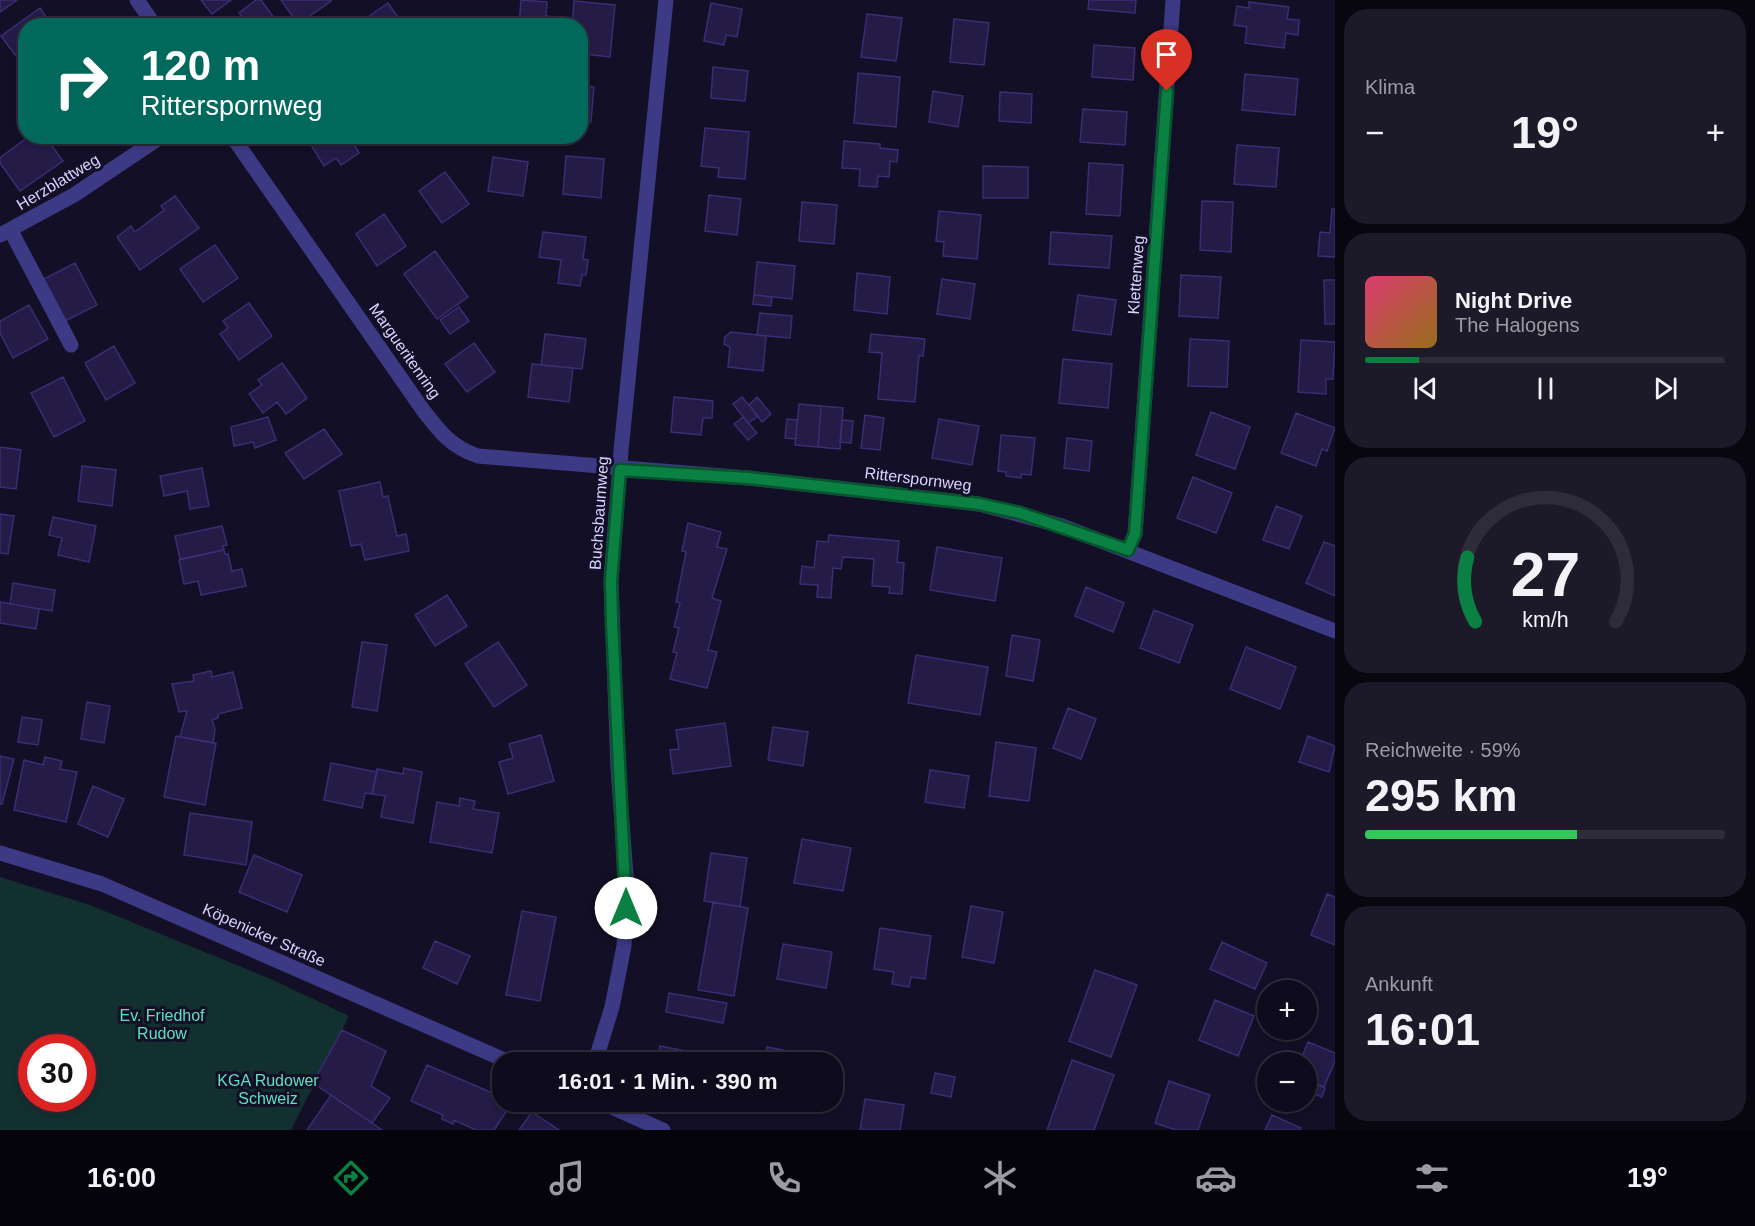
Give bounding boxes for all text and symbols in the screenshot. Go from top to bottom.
pin [1141,29,1192,91]
icon: arrive [1150,38,1183,71]
icon: right [42,42,120,120]
text: 120 m [141,42,260,89]
text: Klima [1365,76,1415,98]
text: Ritterspornweg [141,91,323,121]
text: 19° [1511,107,1579,158]
text: − [1365,114,1384,151]
text: + [1706,114,1725,151]
street label: Herzblattweg [14,151,102,213]
street label: Klettenweg [1125,235,1147,315]
text: Night Drive [1455,288,1572,313]
street label: Margueritenring [366,300,444,402]
text: The Halogens [1455,314,1580,336]
icon: previous [1409,372,1442,405]
icon: pause [1529,372,1562,405]
icon: next [1649,372,1682,405]
street label: Buchsbaumweg [587,456,611,570]
street label: Ritterspornweg [864,464,972,494]
text: 27 [1510,540,1580,609]
text: km/h [1522,608,1568,632]
text: Reichweite · 59% [1365,739,1521,761]
text: 295 km [1365,770,1518,821]
position arrow [594,876,658,940]
street label: Köpenicker Straße [200,900,328,970]
text: Ankunft [1365,973,1433,995]
map controls [1257,980,1317,1112]
button: + [1257,980,1317,1040]
text: 16:01 [1365,1004,1480,1055]
park label: Ev. Friedhof Rudow [119,1007,205,1042]
speed limit sign: 30 [18,1034,96,1112]
button: − [1257,1052,1317,1112]
text: 16:01 · 1 Min. · 390 m [557,1069,778,1094]
park label: KGA Rudower Schweiz [217,1072,319,1107]
icon: directions [330,1157,372,1199]
icon: music [546,1157,588,1199]
icon: phone [763,1157,805,1199]
icon: climate [979,1157,1021,1199]
icon: car [1195,1157,1237,1199]
icon: filters [1411,1157,1453,1199]
text: 16:00 [87,1163,156,1193]
text: 19° [1627,1163,1668,1193]

